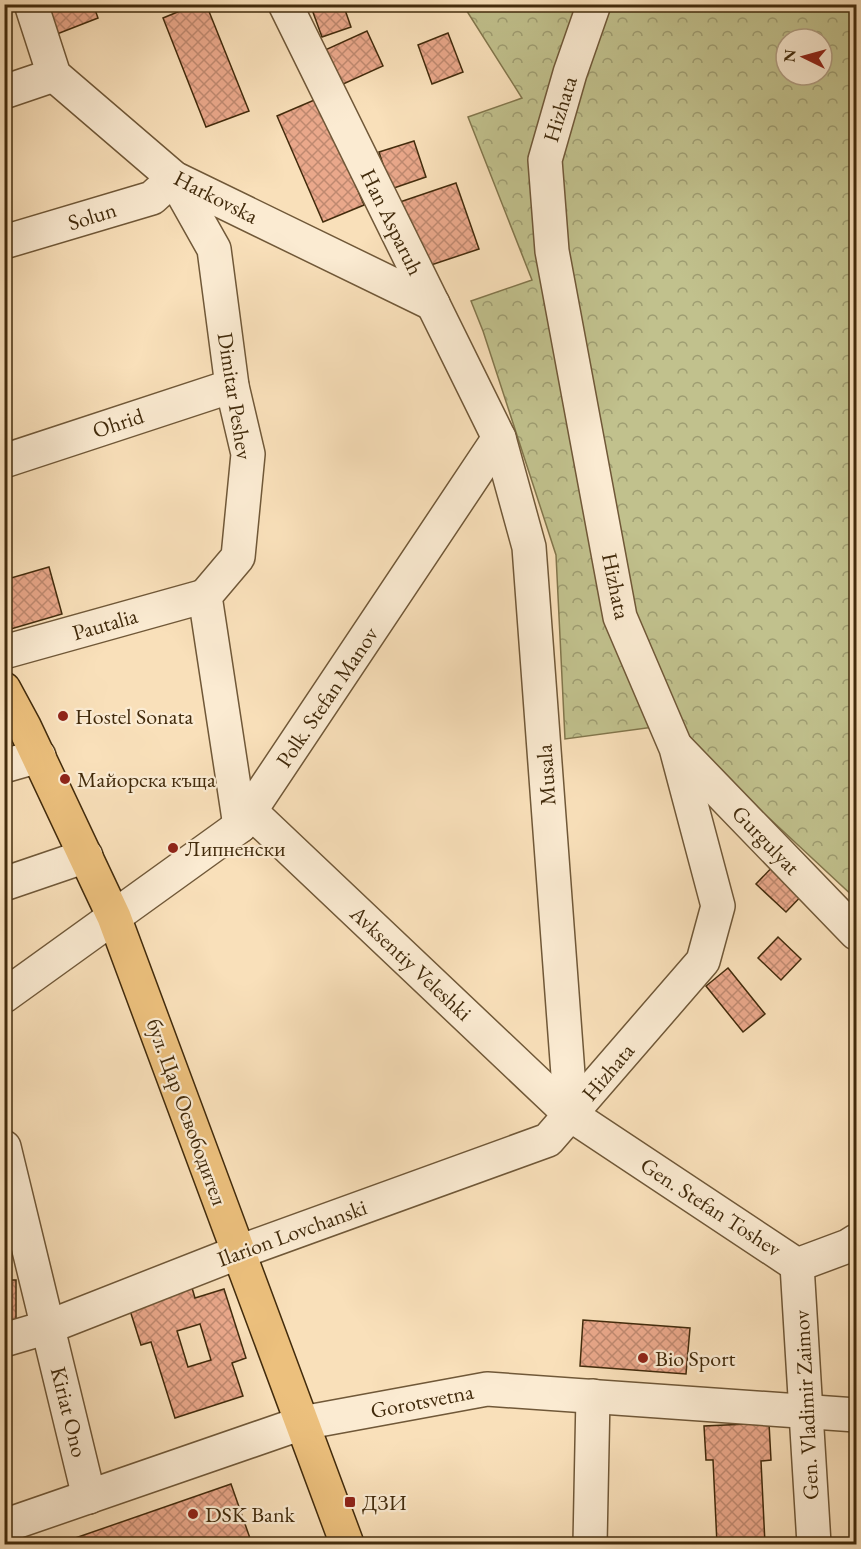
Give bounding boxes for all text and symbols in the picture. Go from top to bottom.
north arrow [774,27,834,87]
text: N [779,48,801,63]
street label: Hizhata [536,72,584,145]
street label: Harkovska [169,163,263,231]
street label: Han Asparuh [354,164,430,280]
street label: Solun [64,195,120,237]
street label: Dimitar Peshev [211,330,259,462]
street label: Ohrid [89,401,148,445]
street label: Hizhata [595,550,637,622]
street label: Pautalia [69,601,141,647]
street label: Polk. Stefan Manov [269,621,385,773]
place label: Hostel Sonata [75,702,193,731]
marker: Hostel Sonata [56,709,70,723]
street label: Musala [529,743,563,807]
place label: Майорска къща [77,765,216,794]
marker: Майорска къща [58,772,72,786]
street label: Gurgulyat [726,799,807,881]
place label: Липненски [185,834,286,863]
marker: Липненски [166,841,180,855]
street label: Avksentiy Veleshki [343,898,478,1027]
street label: бул. Цар Освободител [140,1015,234,1210]
street label: Hizhata [575,1037,641,1107]
street label: Gen. Stefan Toshev [635,1151,787,1264]
street label: Ilarion Lovchanski [213,1192,371,1274]
street label: Gen. Vladimir Zaimov [787,1309,825,1501]
place label: Bio Sport [655,1344,735,1373]
marker: Bio Sport [636,1351,650,1365]
street label: Kiriat Ono [44,1364,94,1460]
street label: Gorotsvetna [368,1377,476,1425]
place label: ДЗИ [362,1488,407,1517]
marker: ДЗИ [343,1495,357,1509]
place label: DSK Bank [205,1500,296,1529]
marker: DSK Bank [186,1507,200,1521]

